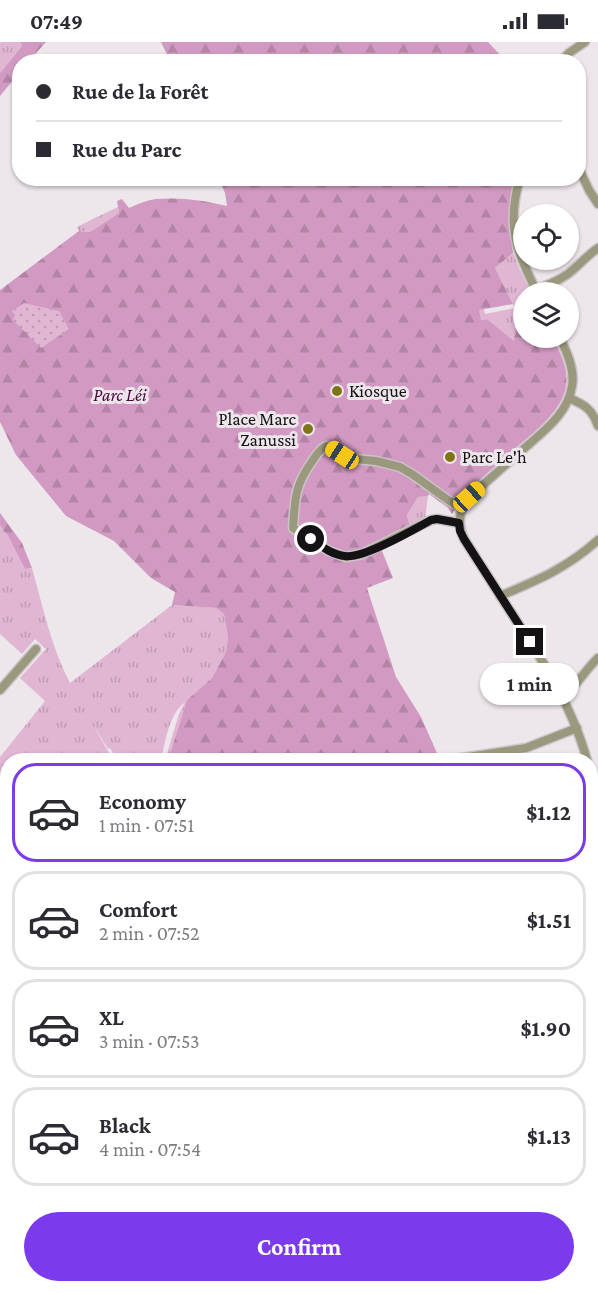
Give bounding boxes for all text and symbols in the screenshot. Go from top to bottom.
text: 07:49 [30,9,83,34]
text: Rue de la Forêt [72,79,209,104]
text: Rue du Parc [72,137,181,162]
map controls [513,204,579,348]
button: locate [513,204,579,270]
button: layers [513,282,579,348]
place label: Kiosque [349,381,407,401]
marker: Kiosque [330,384,344,398]
park label: Parc Léi [93,385,147,405]
place label: Place Marc Zanussi [218,409,297,450]
marker: Place Marc Zanussi [301,422,315,436]
car [322,438,362,472]
place label: Parc Le'h [462,447,527,467]
marker: Parc Le'h [443,450,457,464]
car [450,478,488,516]
route start [297,525,324,552]
route end [516,628,543,655]
callout: 1 min [480,663,580,705]
text: 1 min [507,673,552,695]
icon: car [27,786,81,840]
text: Economy [99,789,186,814]
text: $1.12 [526,800,571,825]
text: 1 min · 07:51 [99,814,194,836]
icon: car [27,894,81,948]
text: Comfort [99,897,177,922]
text: $1.51 [527,908,571,933]
text: 2 min · 07:52 [99,922,199,944]
icon: car [27,1002,81,1056]
text: XL [99,1005,124,1030]
text: $1.90 [520,1016,571,1041]
text: 3 min · 07:53 [99,1030,200,1052]
icon: car [27,1110,81,1164]
text: Black [99,1113,151,1138]
text: $1.13 [527,1124,571,1149]
text: 4 min · 07:54 [99,1138,201,1160]
button: Confirm [24,1212,574,1281]

